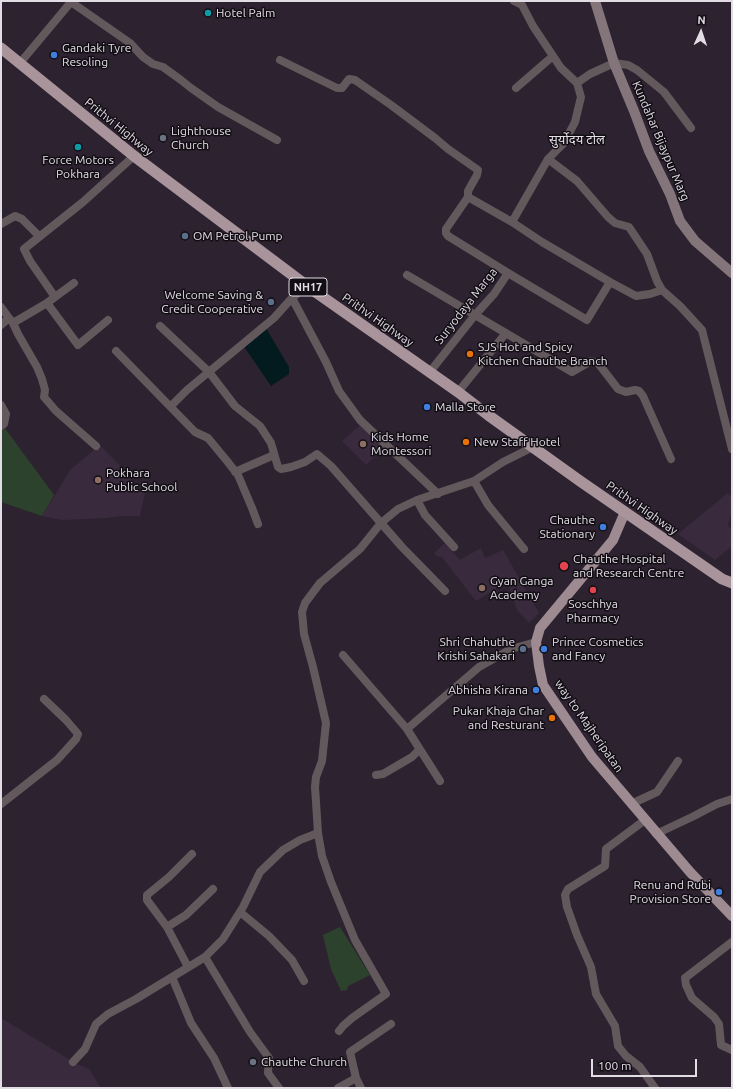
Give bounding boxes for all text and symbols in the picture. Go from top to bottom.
place label: Hotel Palm [216,6,275,20]
marker: Hotel Palm [203,8,213,18]
north arrow [681,12,721,52]
text: N [697,14,706,26]
place label: Gandaki Tyre Resoling [62,41,131,69]
marker: Gandaki Tyre Resoling [49,50,59,60]
street label: Kundahar Bijaypur Marg [629,79,693,203]
street label: Prithvi Highway [82,95,156,159]
place label: Lighthouse Church [171,124,231,152]
district label: सुर्योदय टोल [549,132,605,148]
marker: Lighthouse Church [158,133,168,143]
marker: Force Motors Pokhara [73,142,83,152]
place label: Force Motors Pokhara [42,153,114,181]
place label: OM Petrol Pump [193,229,283,243]
marker: OM Petrol Pump [180,231,190,241]
street label: Suryodaya Marga [432,265,500,347]
road number: NH17 [289,278,327,296]
place label: Welcome Saving & Credit Cooperative [161,288,263,316]
street label: Prithvi Highway [339,290,417,350]
marker: Welcome Saving & Credit Cooperative [266,297,276,307]
place label: SJS Hot and Spicy Kitchen Chauthe Branch [478,340,608,368]
marker: SJS Hot and Spicy Kitchen Chauthe Branch [465,349,475,359]
place label: Malla Store [435,400,496,414]
marker: Malla Store [422,402,432,412]
place label: Kids Home Montessori [371,430,432,458]
place label: New Staff Hotel [474,435,560,449]
marker: New Staff Hotel [461,437,471,447]
marker: Kids Home Montessori [358,439,368,449]
place label: Pokhara Public School [106,466,177,494]
marker: Pokhara Public School [93,475,103,485]
street label: Prithvi Highway [603,478,681,538]
place label: Chauthe Stationary [540,513,595,541]
marker: Chauthe Stationary [598,522,608,532]
place label: Chauthe Hospital and Research Centre [573,552,684,580]
marker: Chauthe Hospital and Research Centre [558,560,570,572]
place label: Gyan Ganga Academy [490,574,553,602]
marker: Gyan Ganga Academy [477,583,487,593]
marker: Soschhya Pharmacy [588,585,598,595]
place label: Soschhya Pharmacy [567,597,619,625]
place label: Shri Chahuthe Krishi Sahakari [437,635,515,663]
place label: Prince Cosmetics and Fancy [552,635,643,663]
marker: Shri Chahuthe Krishi Sahakari [518,644,528,654]
marker: Prince Cosmetics and Fancy [539,644,549,654]
street label: way to Majheripatan [552,677,626,775]
place label: Abhisha Kirana [448,683,528,697]
marker: Abhisha Kirana [531,685,541,695]
place label: Pukar Khaja Ghar and Resturant [453,704,544,732]
marker: Pukar Khaja Ghar and Resturant [547,713,557,723]
place label: Renu and Rubi Provision Store [630,878,711,906]
marker: Renu and Rubi Provision Store [714,887,724,897]
scale bar [593,1051,699,1077]
place label: Chauthe Church [261,1055,347,1069]
marker: Chauthe Church [248,1057,258,1067]
text: 100 m [598,1059,631,1072]

